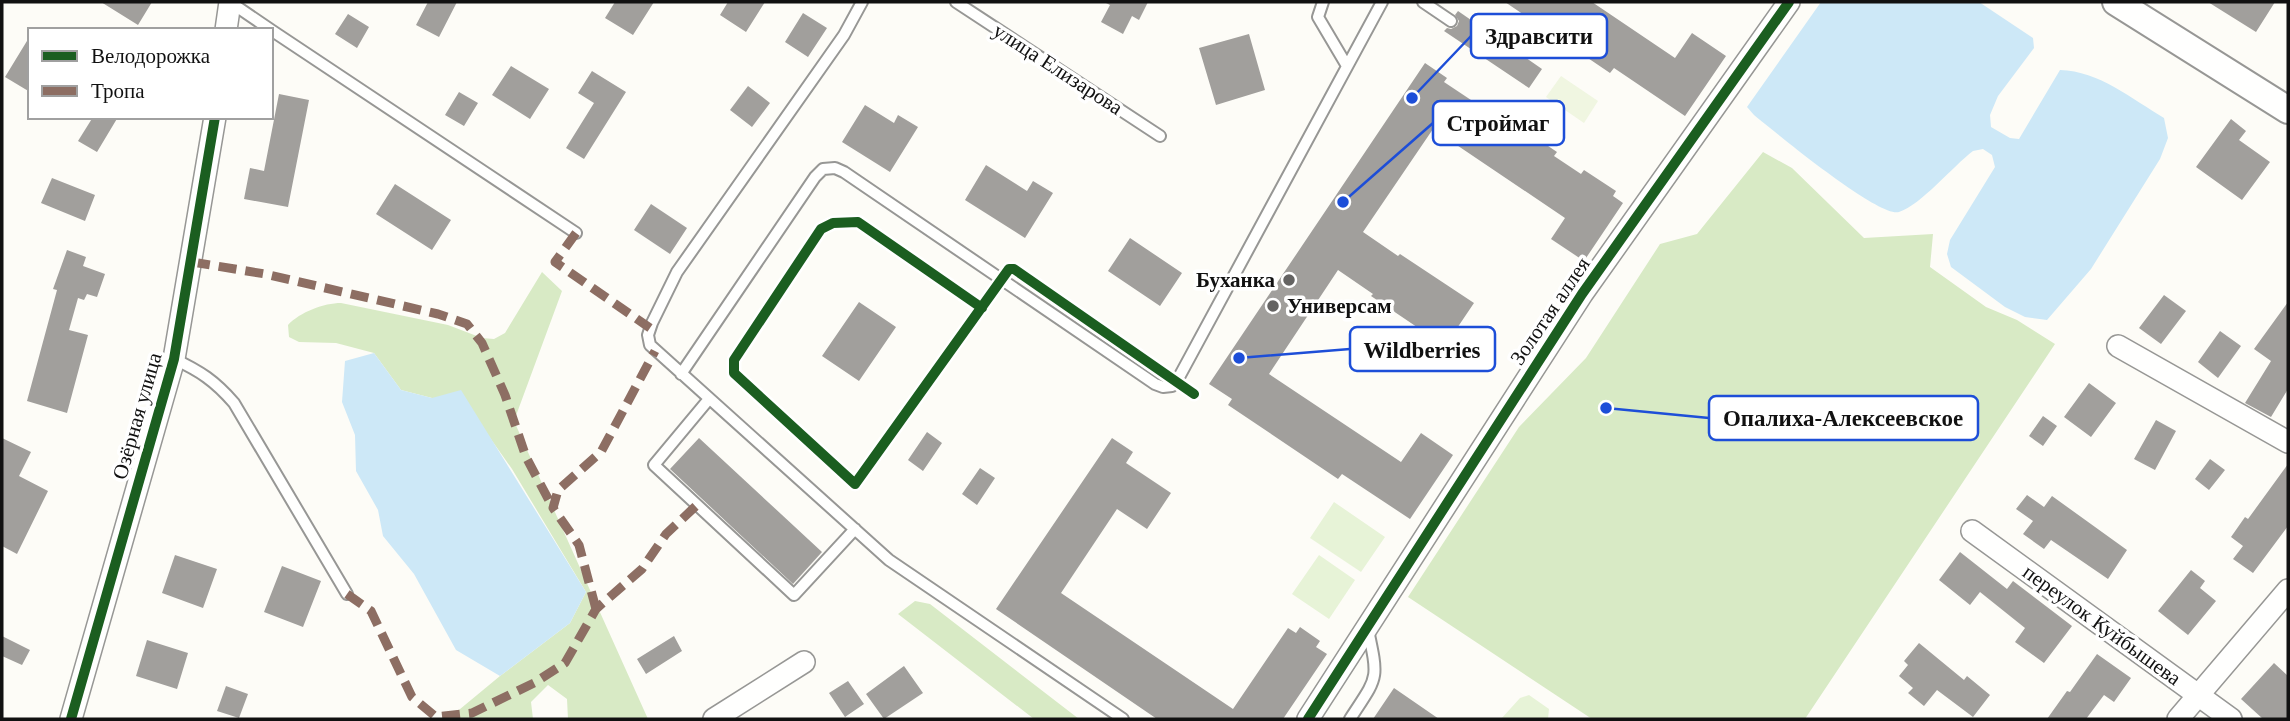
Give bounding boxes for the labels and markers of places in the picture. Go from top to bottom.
callout: Здравсити [1471,14,1607,58]
callout: Строймаг [1433,101,1564,145]
place label: Буханка [1196,268,1275,292]
marker: Буханка [1281,272,1297,288]
place label: Универсам [1287,294,1392,318]
marker: Универсам [1265,298,1281,314]
callout: Wildberries [1350,327,1495,371]
callout: Опалиха-Алексеевское [1709,396,1978,440]

